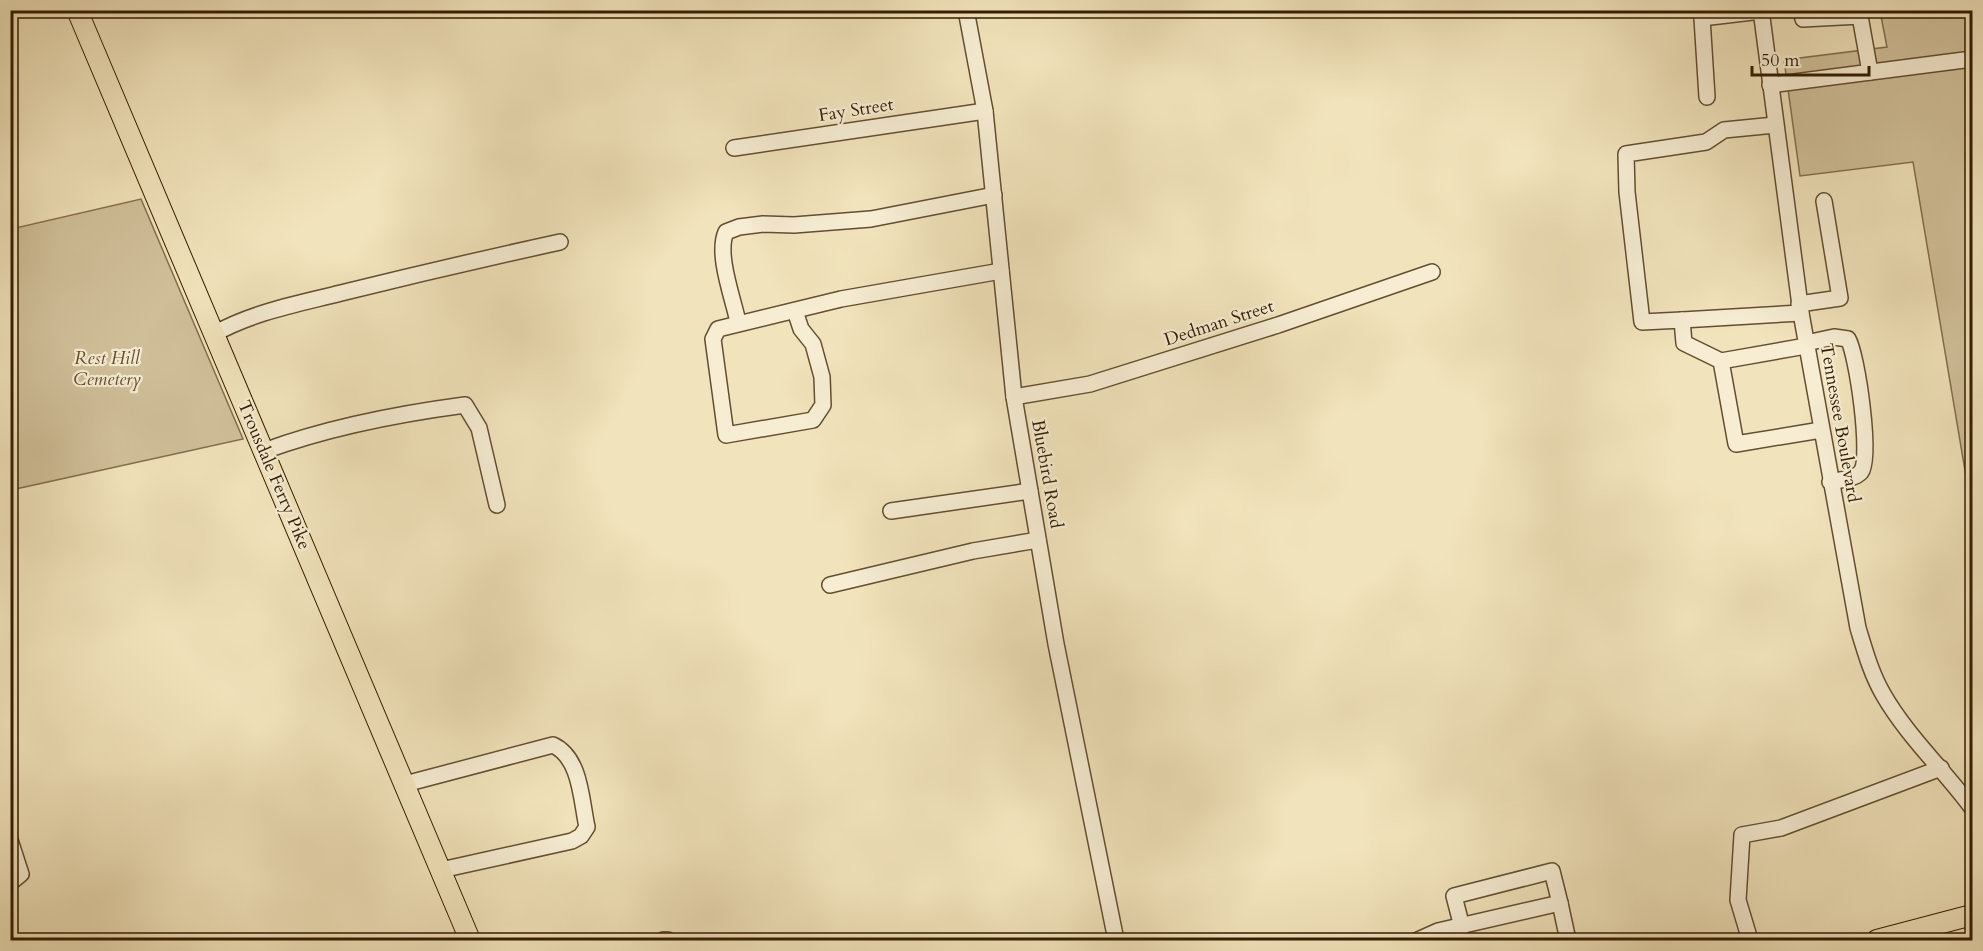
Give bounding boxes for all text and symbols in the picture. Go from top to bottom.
scale bar [1752,39,1869,77]
text: 50 m [1761,48,1800,73]
street label: Fay Street [817,92,896,128]
street label: Dedman Street [1161,293,1277,352]
street label: Tennessee Boulevard [1814,342,1866,505]
park label: Rest Hill Cemetery [73,346,141,392]
street label: Trousdale Ferry Pike [231,397,317,553]
street label: Bluebird Road [1025,418,1069,531]

